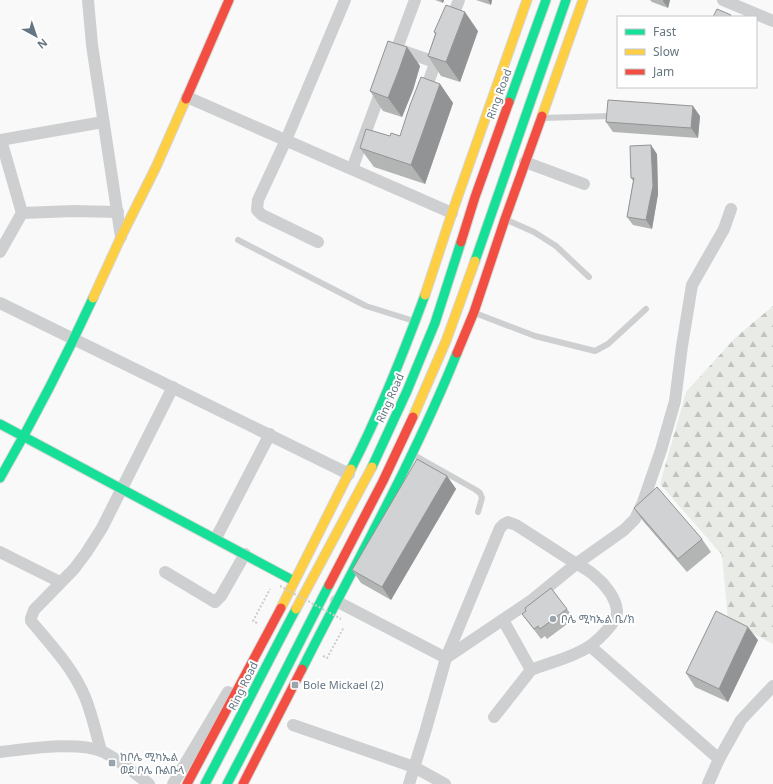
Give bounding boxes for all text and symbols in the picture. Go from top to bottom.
north arrow [16,16,56,56]
legend [617,16,757,88]
text: Fast [653,23,677,40]
text: N [34,35,51,53]
text: Slow [653,43,680,60]
text: Jam [652,63,674,80]
street label: Ring Road [482,67,515,121]
street label: Ring Road [372,371,407,425]
place label: ቦሌ ሚካኤል ቤ/ክ [561,611,635,626]
marker: ቦሌ ሚካኤል ቤ/ክ [548,614,558,624]
street label: Ring Road [224,659,261,713]
place label: Bole Mickael (2) [303,677,384,692]
marker: Bole Mickael (2) [290,680,300,690]
place label: ከቦሌ ሚካኤል ወደ ቦሌ ቡልቡላ [120,749,184,777]
marker: ከቦሌ ሚካኤል ወደ ቦሌ ቡልቡላ [107,758,117,768]

